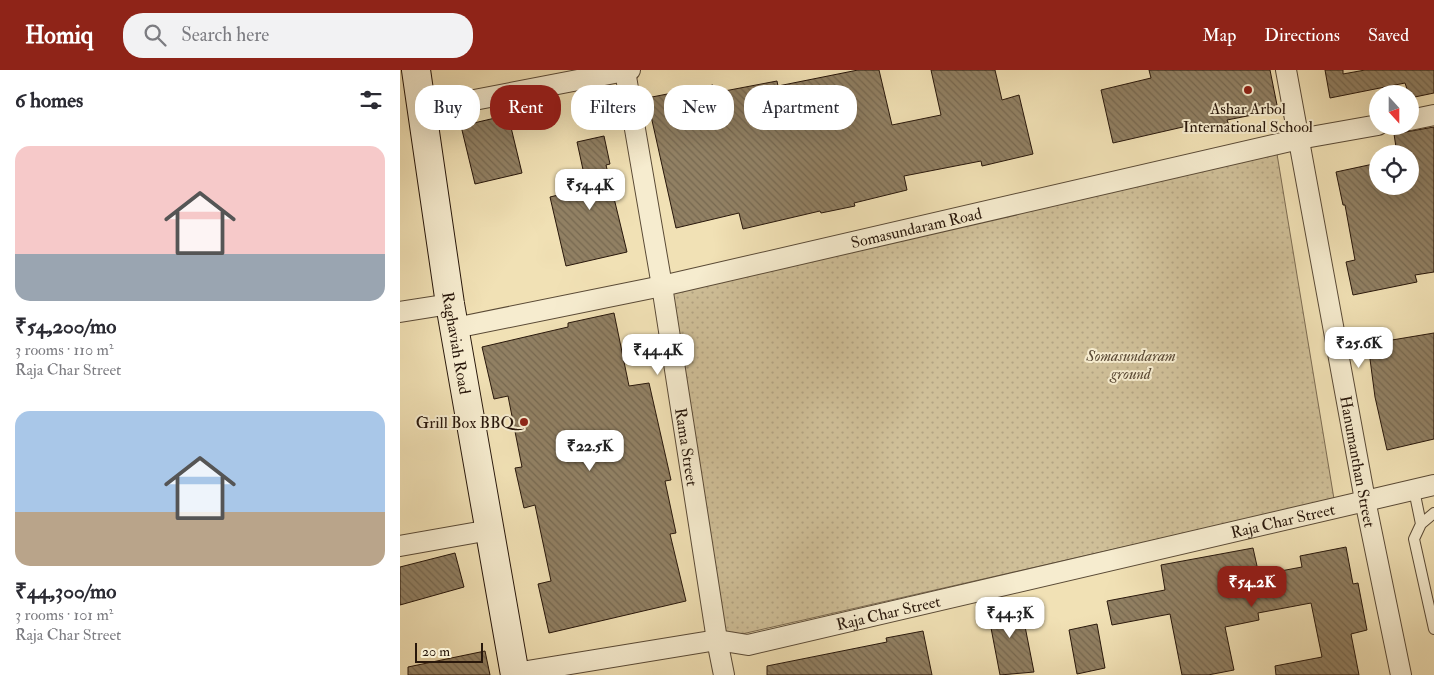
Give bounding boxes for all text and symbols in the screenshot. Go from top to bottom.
search box [123,13,473,58]
text: Homiq [25,20,93,51]
icon: search [141,21,169,49]
text: Search here [181,23,269,47]
text: Map [1203,24,1236,47]
text: Directions [1264,24,1340,47]
text: Saved [1368,24,1409,47]
marker: Ashar Arbol International School [1242,84,1254,96]
chip: Buy [415,85,480,130]
chip: Rent [490,85,561,130]
chip: Filters [571,85,654,130]
chip: New [664,85,734,130]
chip: Apartment [744,85,857,130]
north arrow [1369,85,1419,135]
map controls [1369,85,1419,195]
icon: filters [357,86,385,114]
text: 6 homes [15,87,83,114]
place label: Ashar Arbol International School [1183,99,1313,137]
button: locate [1369,145,1419,195]
pin: ₹54.4K [549,168,631,211]
text: ₹54.4K [566,175,614,195]
icon: home [155,178,245,268]
street label: Somasundaram Road [849,204,984,253]
street label: Raghaviah Road [437,291,475,396]
text: ₹54,200/mo [15,313,116,340]
pin: ₹25.6K [1318,326,1400,369]
text: ₹25.6K [1336,333,1382,353]
pin: ₹44.4K [617,334,699,376]
text: 3 rooms · 110 m² [15,340,113,360]
text: ₹44.4K [633,340,683,360]
park label: Somasundaram ground [1085,346,1176,384]
text: Raja Char Street [15,360,121,380]
street label: Hanumanthan Street [1335,394,1379,529]
street label: Rama Street [670,407,702,488]
place label: Grill Box BBQ [416,413,525,433]
marker: Grill Box BBQ [518,416,530,428]
pin: ₹22.5K [549,430,631,472]
text: ₹22.5K [567,436,613,456]
icon: home [155,443,245,533]
street label: Raja Char Street [1229,499,1337,543]
pin: ₹54.2K [1211,566,1293,608]
text: ₹54.2K [1228,572,1276,592]
text: ₹44,300/mo [15,578,116,605]
street label: Raja Char Street [834,591,942,635]
pin: ₹44.3K [969,596,1051,639]
text: ₹44.3K [986,603,1034,623]
text: 3 rooms · 101 m² [15,605,113,625]
text: Raja Char Street [15,625,121,645]
scale bar [415,640,482,663]
text: 20 m [422,643,450,660]

